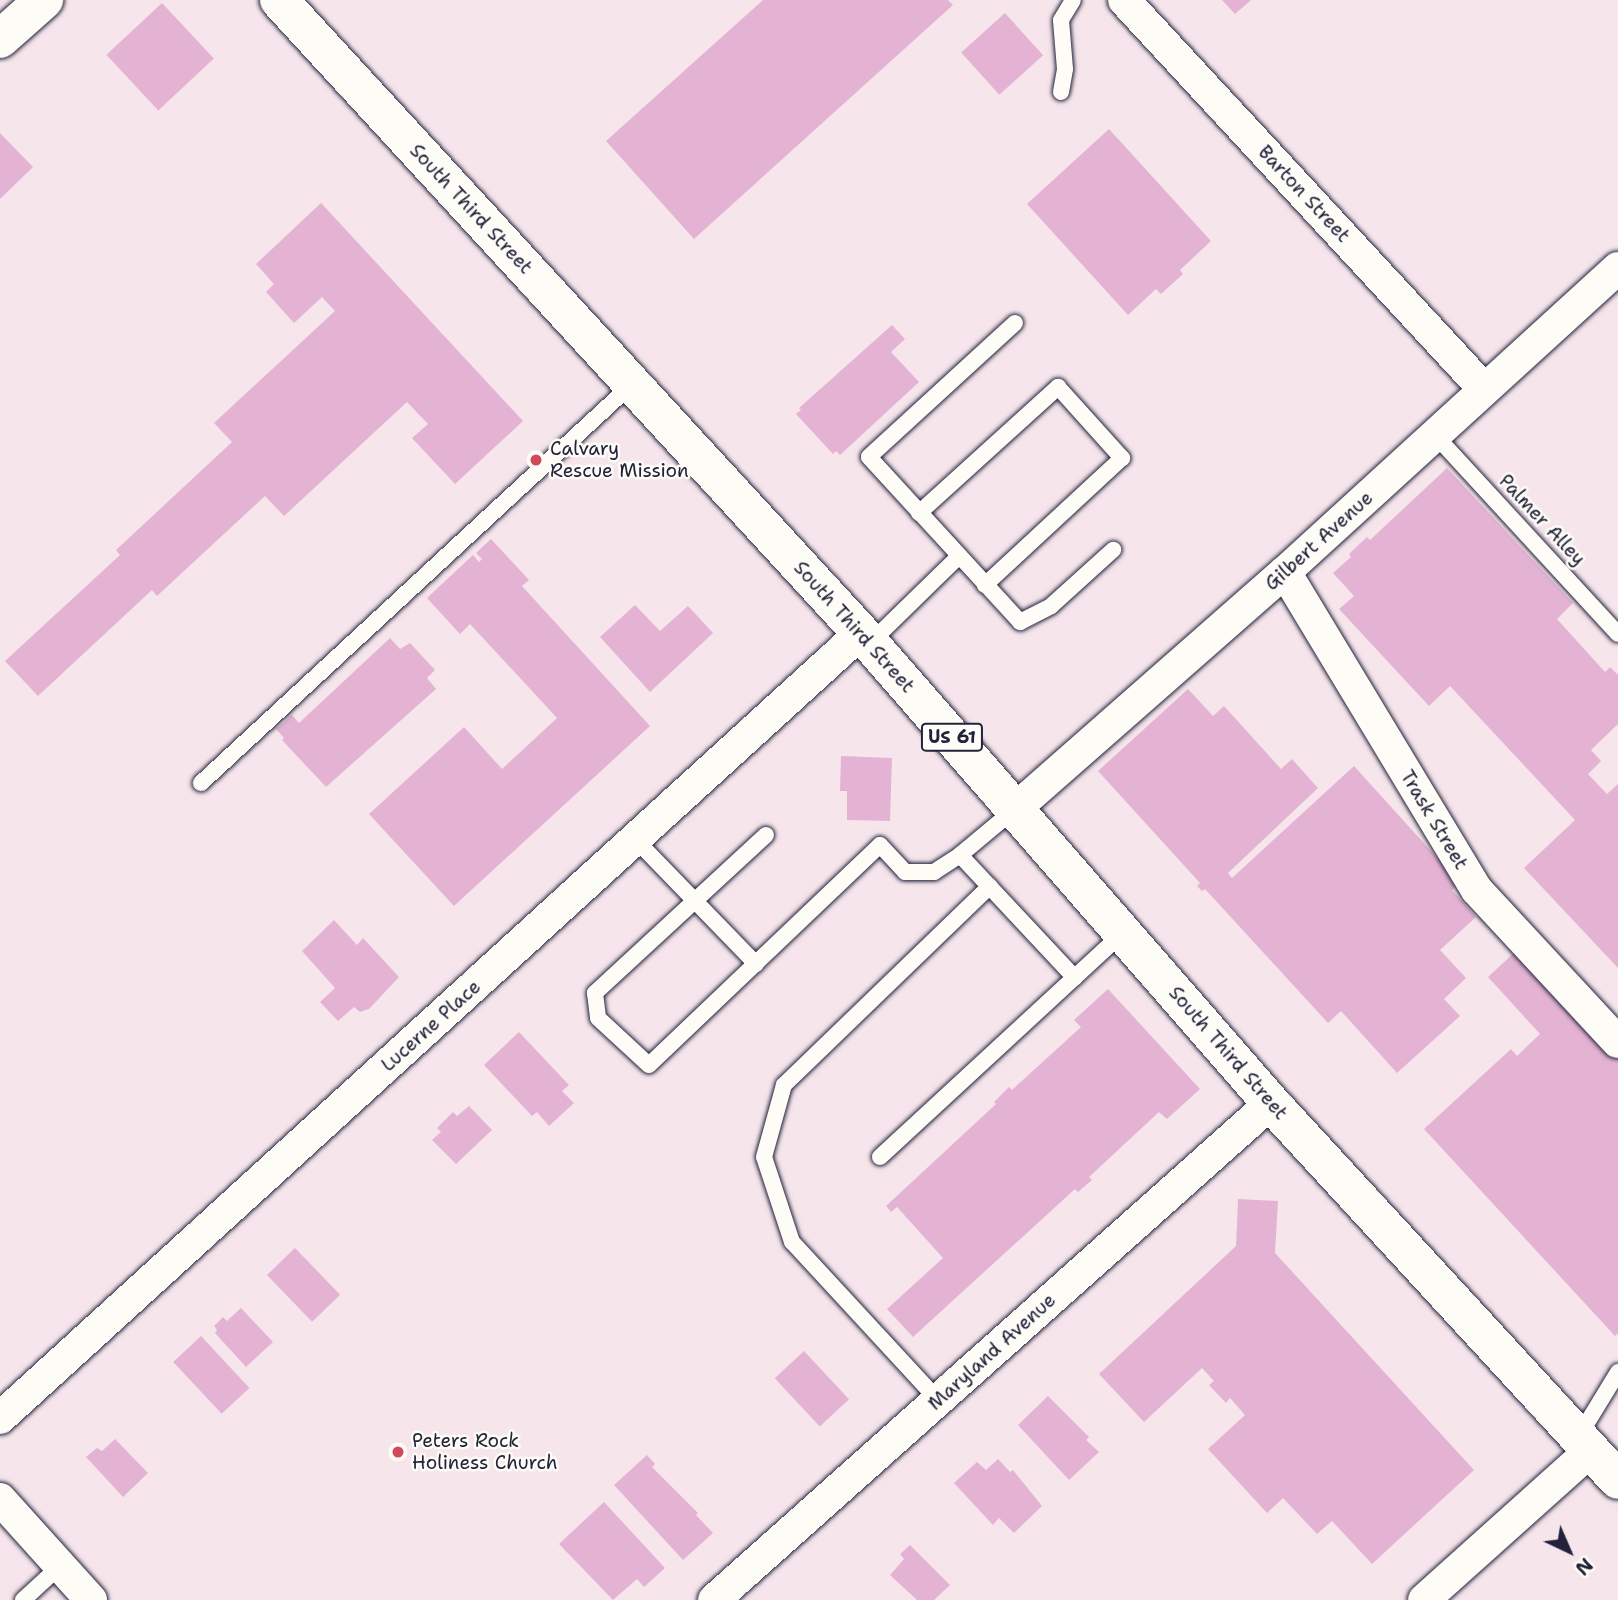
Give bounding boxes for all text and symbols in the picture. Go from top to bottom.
street label: South Third Street [405,139,537,279]
street label: Barton Street [1253,141,1355,247]
place label: Calvary Rescue Mission [550,438,689,482]
marker: Calvary Rescue Mission [528,452,544,468]
street label: Palmer Alley [1494,470,1590,570]
street label: Gilbert Avenue [1260,487,1378,595]
street label: South Third Street [789,556,919,698]
road number: US 61 [920,722,984,752]
street label: Trask Street [1395,766,1473,874]
street label: Lucerne Place [377,975,485,1077]
street label: South Third Street [1164,982,1292,1124]
street label: Maryland Avenue [924,1289,1060,1415]
place label: Peters Rock Holiness Church [412,1430,558,1474]
marker: Peters Rock Holiness Church [390,1444,406,1460]
north arrow [1534,1516,1604,1586]
text: N [1570,1552,1598,1581]

